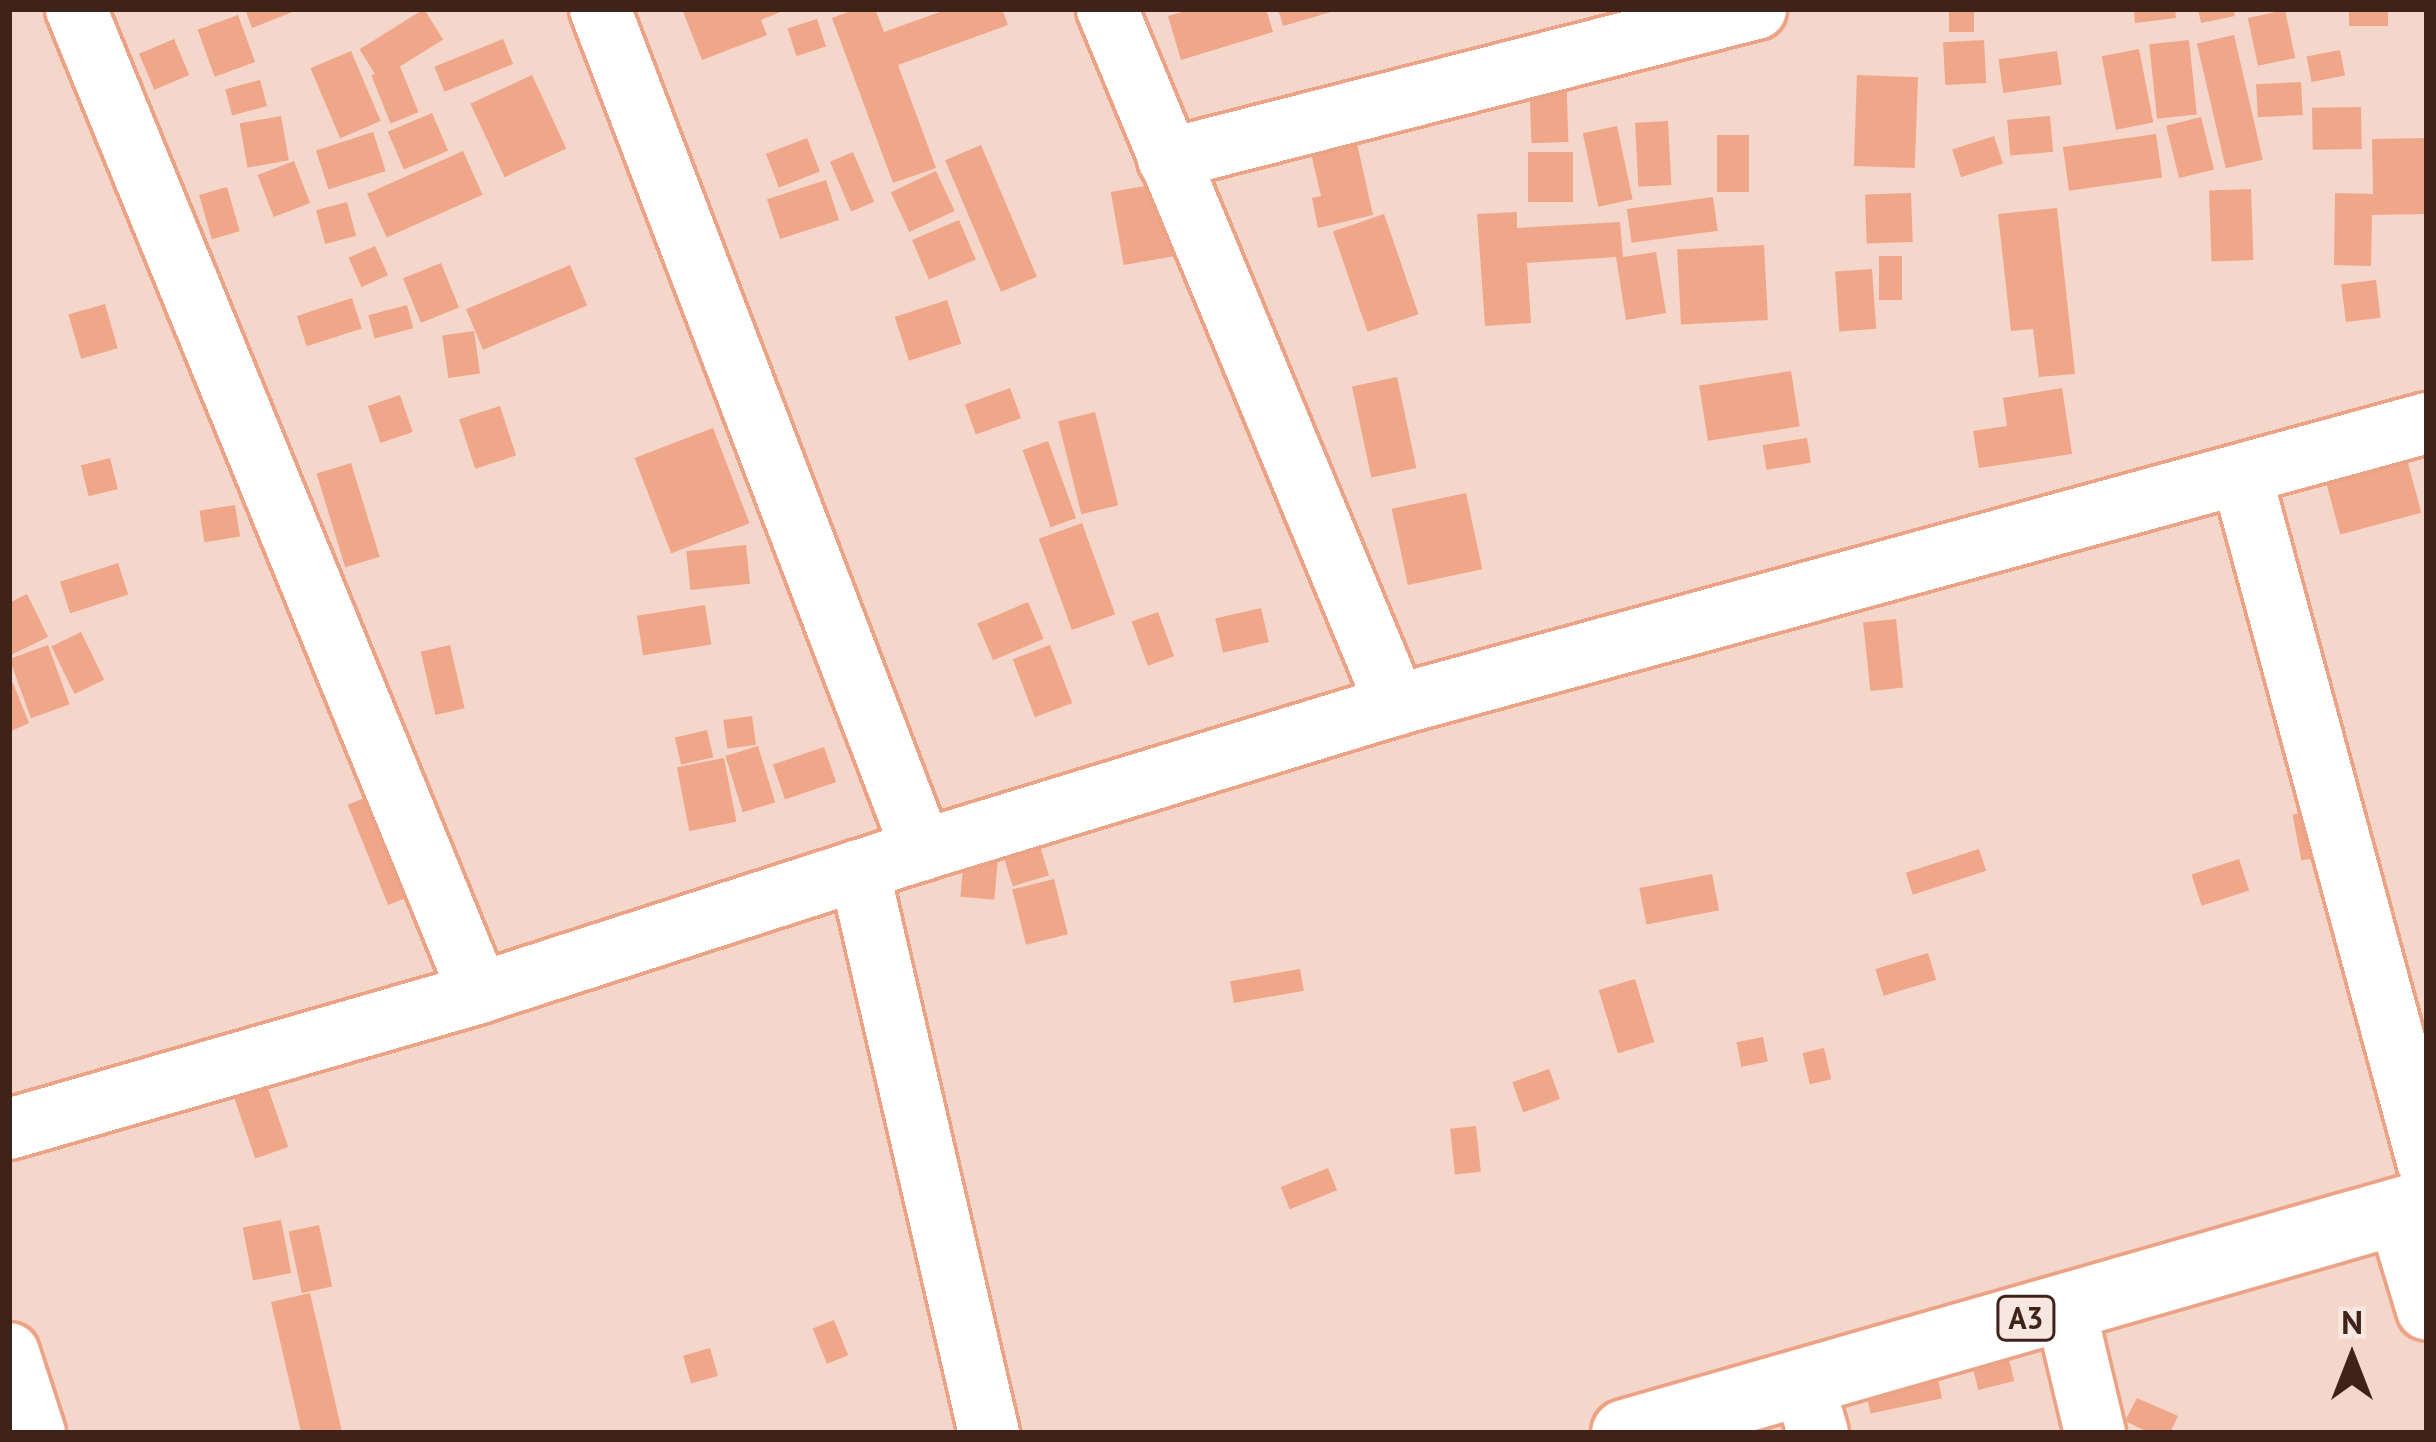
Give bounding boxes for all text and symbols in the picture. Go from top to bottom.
road number: A3 [1996,1294,2056,1342]
north arrow [2292,1298,2412,1418]
text: N [2341,1300,2363,1343]

